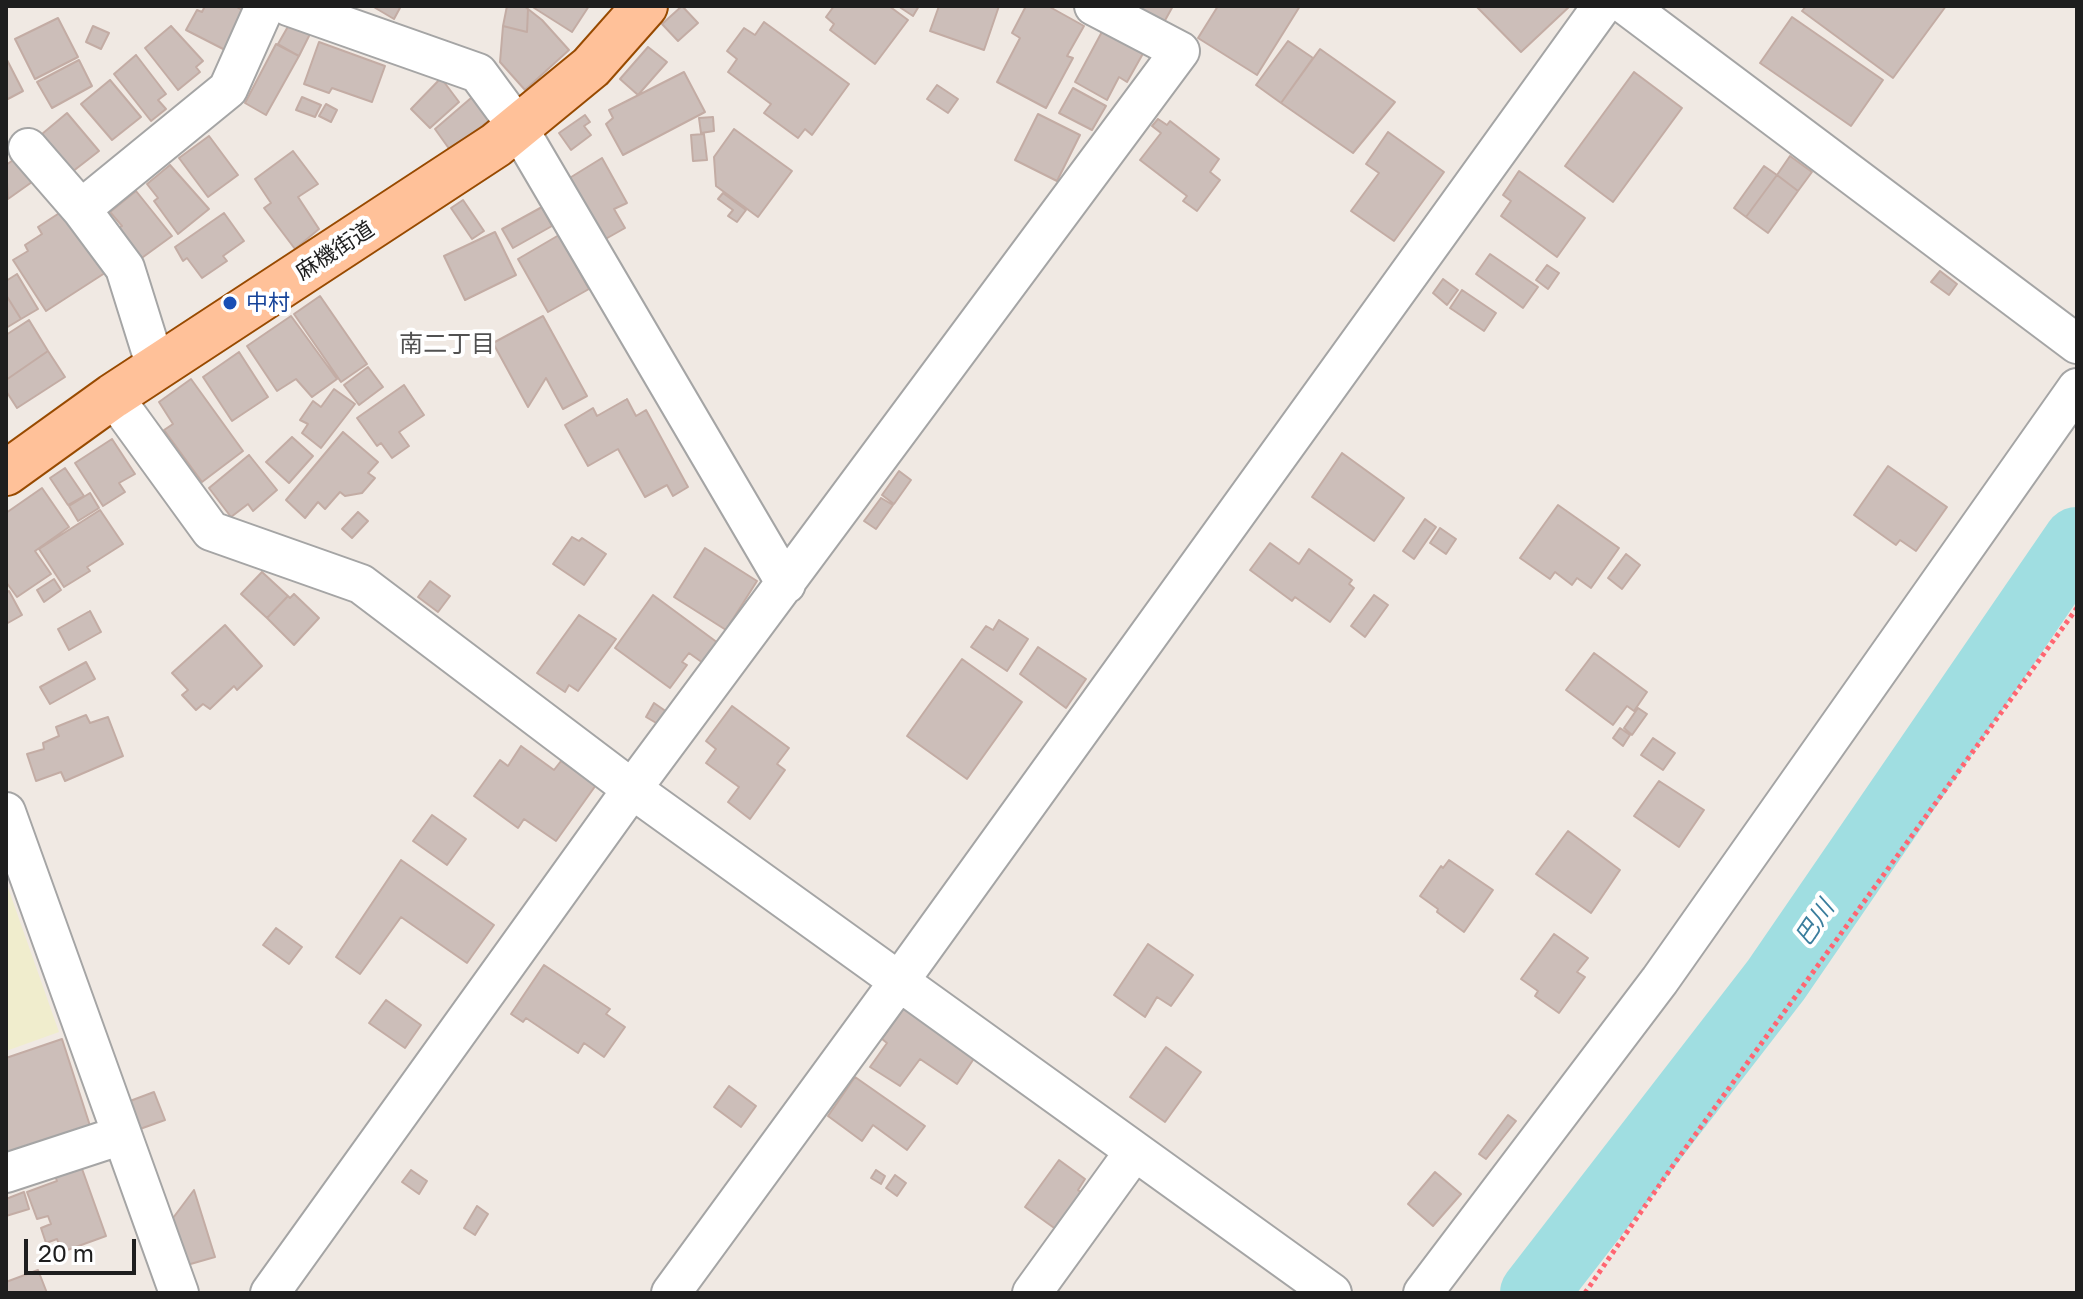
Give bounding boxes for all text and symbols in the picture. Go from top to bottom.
street label: 麻機街道 [291,216,379,286]
place label: 中村 [246,290,290,316]
marker: 中村 [221,294,239,312]
district label: 南二丁目 [399,330,495,358]
water label: 巴川 [1790,895,1840,951]
scale bar [28,1223,140,1273]
text: 20 m [38,1238,94,1267]

